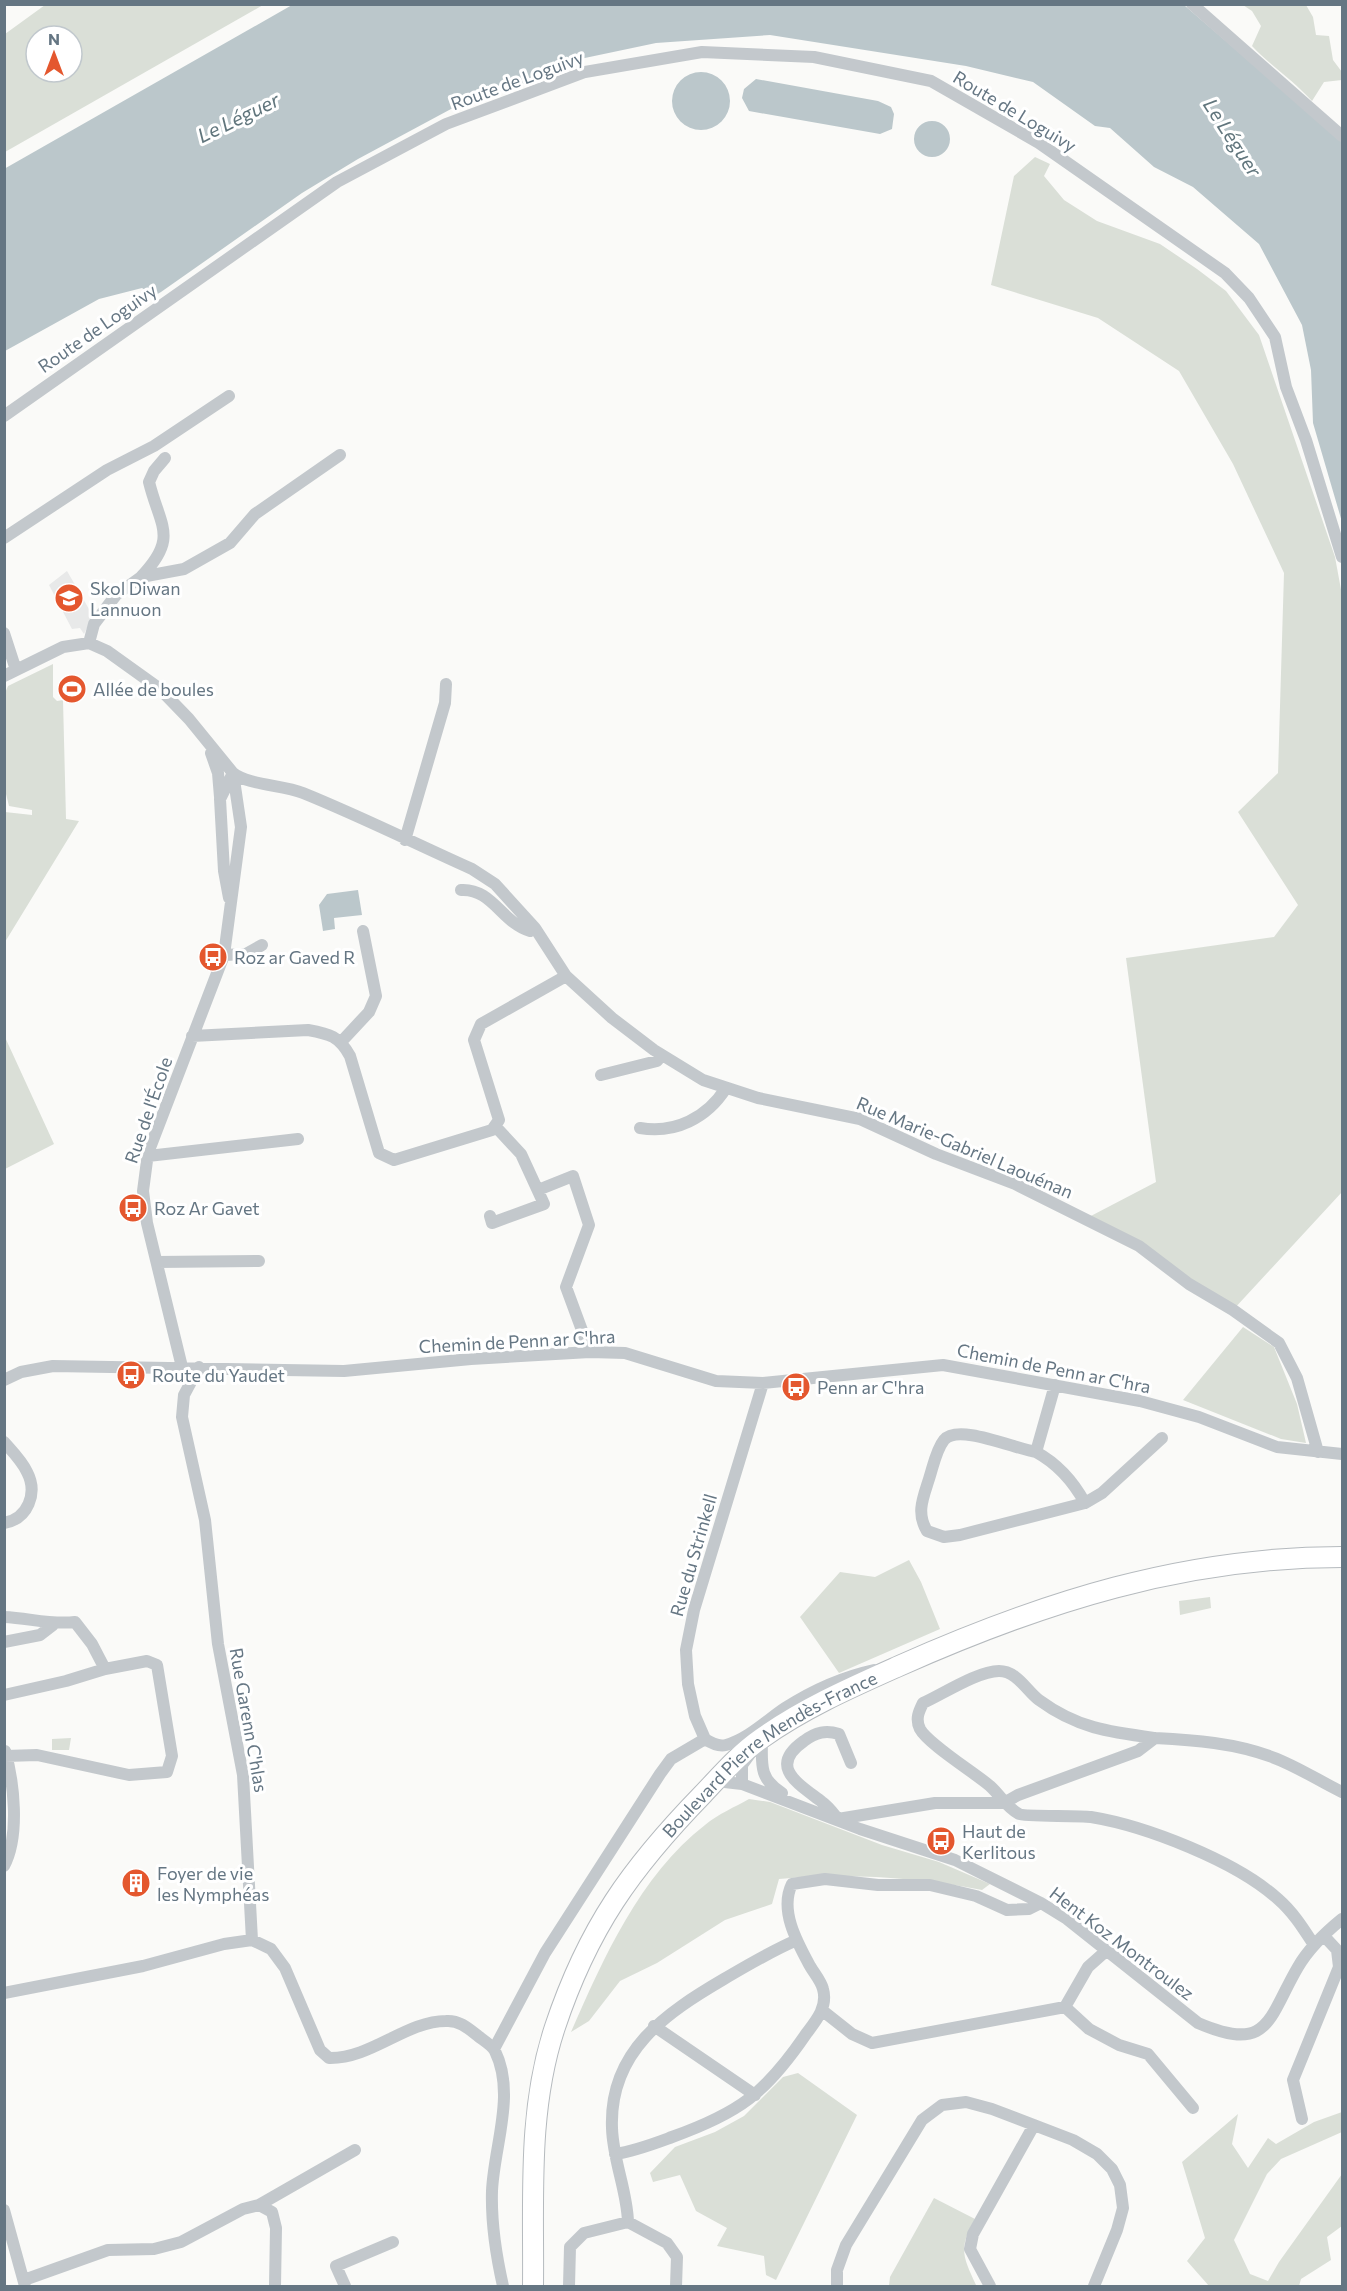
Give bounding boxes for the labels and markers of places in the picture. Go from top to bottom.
place label: Skol Diwan Lannuon [90,577,181,620]
school or university icon: Skol Diwan Lannuon [53,582,85,614]
sports icon: Allée de boules [56,673,88,705]
place label: Allée de boules [93,678,214,700]
bus stop icon: Roz ar Gaved R [197,941,229,973]
place label: Roz ar Gaved R [234,946,355,968]
bus stop icon: Roz Ar Gavet [117,1192,149,1224]
place label: Roz Ar Gavet [154,1197,260,1219]
bus stop icon: Route du Yaudet [115,1359,147,1391]
place label: Route du Yaudet [152,1364,285,1386]
bus stop icon: Penn ar C'hra [780,1371,812,1403]
place label: Penn ar C'hra [817,1376,924,1398]
place label: Haut de Kerlitous [962,1820,1036,1863]
bus stop icon: Haut de Kerlitous [925,1825,957,1857]
place label: Foyer de vie les Nymphéas [157,1862,269,1905]
building icon: Foyer de vie les Nymphéas [120,1867,152,1899]

